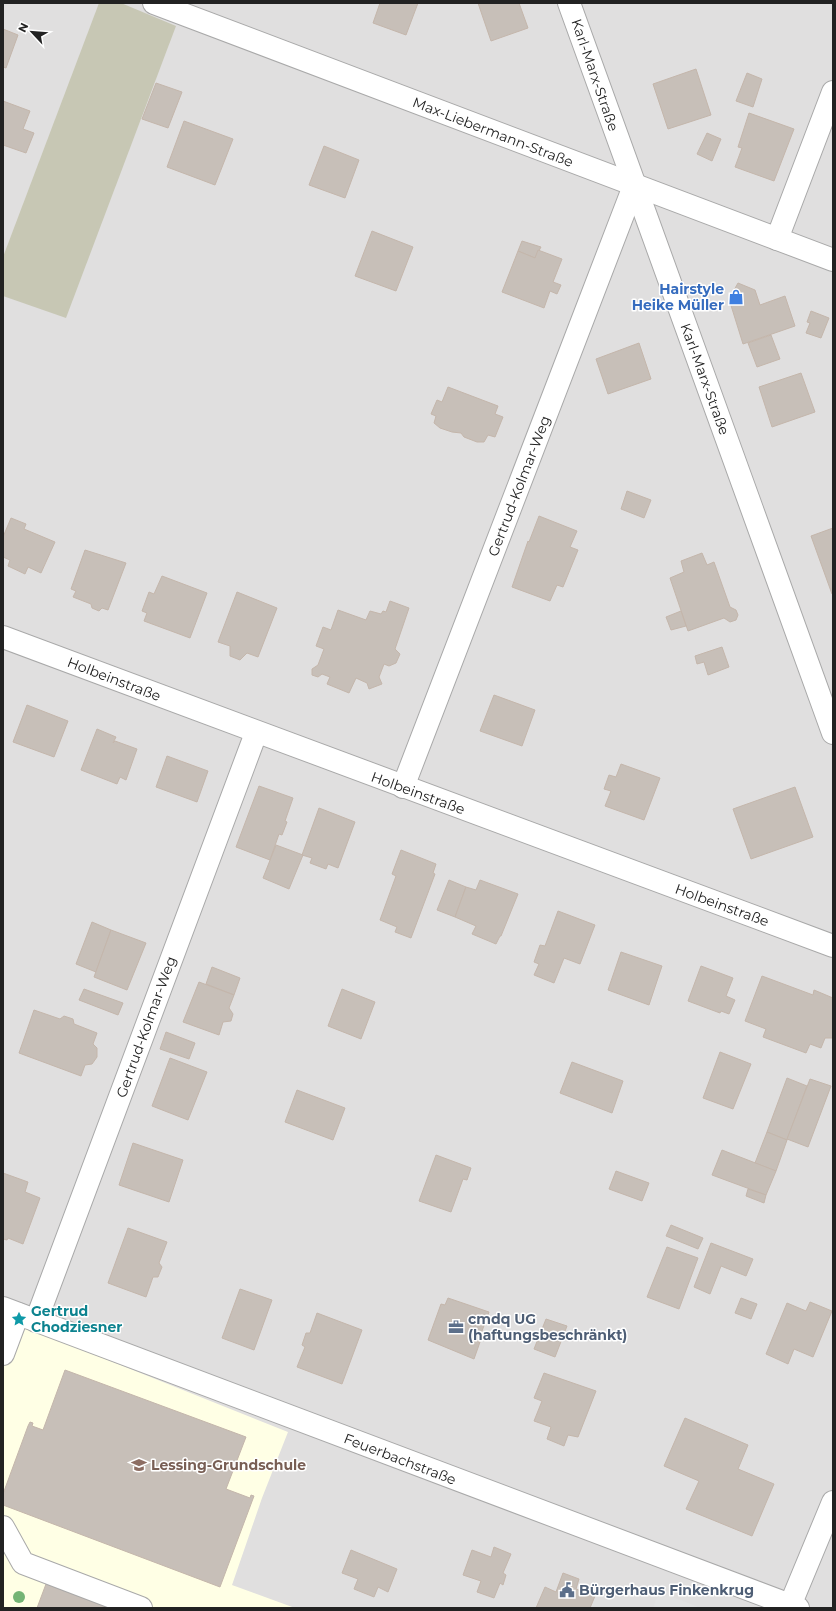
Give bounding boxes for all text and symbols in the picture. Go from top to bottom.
north arrow [12,12,52,52]
street label: Karl-Marx-Straße [567,17,623,133]
text: N [15,21,31,35]
street label: Max-Liebermann-Straße [410,93,576,171]
place label: Hairstyle Heike Müller [632,280,724,314]
shop icon: Hairstyle Heike Müller [727,288,745,306]
street label: Karl-Marx-Straße [676,321,734,437]
street label: Gertrud-Kolmar-Weg [484,413,554,559]
street label: Holbeinstraße [65,653,163,705]
street label: Holbeinstraße [369,768,467,818]
street label: Holbeinstraße [673,880,771,930]
street label: Gertrud-Kolmar-Weg [112,954,180,1100]
place label: Gertrud Chodziesner [31,1302,122,1336]
place icon: Gertrud Chodziesner [10,1310,28,1328]
place label: cmdq UG (haftungsbeschränkt) [468,1310,627,1344]
office icon: cmdq UG (haftungsbeschränkt) [447,1318,465,1336]
street label: Feuerbachstraße [341,1429,459,1489]
school or university icon: Lessing-Grundschule [130,1456,148,1474]
place label: Lessing-Grundschule [151,1456,306,1474]
public building icon: Bürgerhaus Finkenkrug [558,1581,576,1599]
place label: Bürgerhaus Finkenkrug [579,1581,754,1599]

